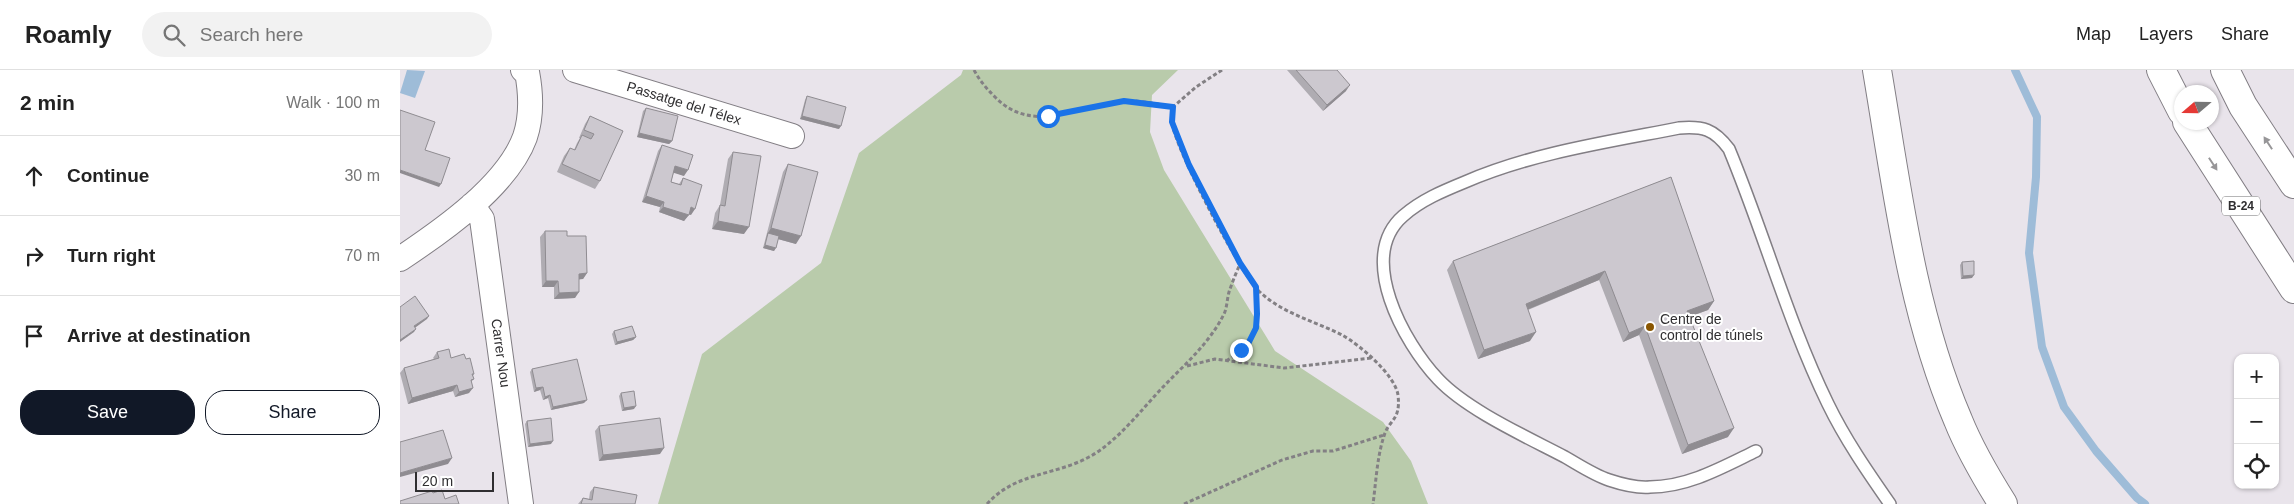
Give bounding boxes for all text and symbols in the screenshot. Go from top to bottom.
search box [142,12,492,57]
text: Roamly [25,21,112,48]
icon: search [160,21,188,49]
text: Search here [200,24,303,45]
text: Map [2076,24,2111,44]
text: Layers [2139,24,2193,44]
text: Share [2221,24,2269,44]
street label: Passatge del Télex [625,78,743,128]
north arrow [2174,85,2219,130]
text: 2 min [20,91,75,114]
text: Walk · 100 m [286,94,380,111]
route start [1037,105,1060,128]
one-way arrow [2263,137,2272,150]
one-way arrow [2209,157,2218,170]
icon: ahead [20,162,48,190]
text: Continue [67,165,149,186]
text: 30 m [344,167,380,184]
road number: B-24 [2222,196,2260,216]
icon: right [20,242,48,270]
text: Turn right [67,245,155,266]
text: 70 m [344,247,380,264]
place label: Centre de control de túnels [1660,311,1763,343]
street label: Carrer Nou [488,318,514,388]
marker: Centre de control de túnels [1644,321,1656,333]
icon: arrive [20,322,48,350]
text: Arrive at destination [67,325,251,346]
route end [1230,339,1253,362]
map controls [2234,354,2279,489]
button: + [2234,354,2279,399]
button: Save [20,390,195,435]
button: Share [205,390,380,435]
button: − [2234,399,2279,444]
button: locate [2234,444,2279,489]
scale bar [415,469,494,492]
text: 20 m [422,473,453,489]

